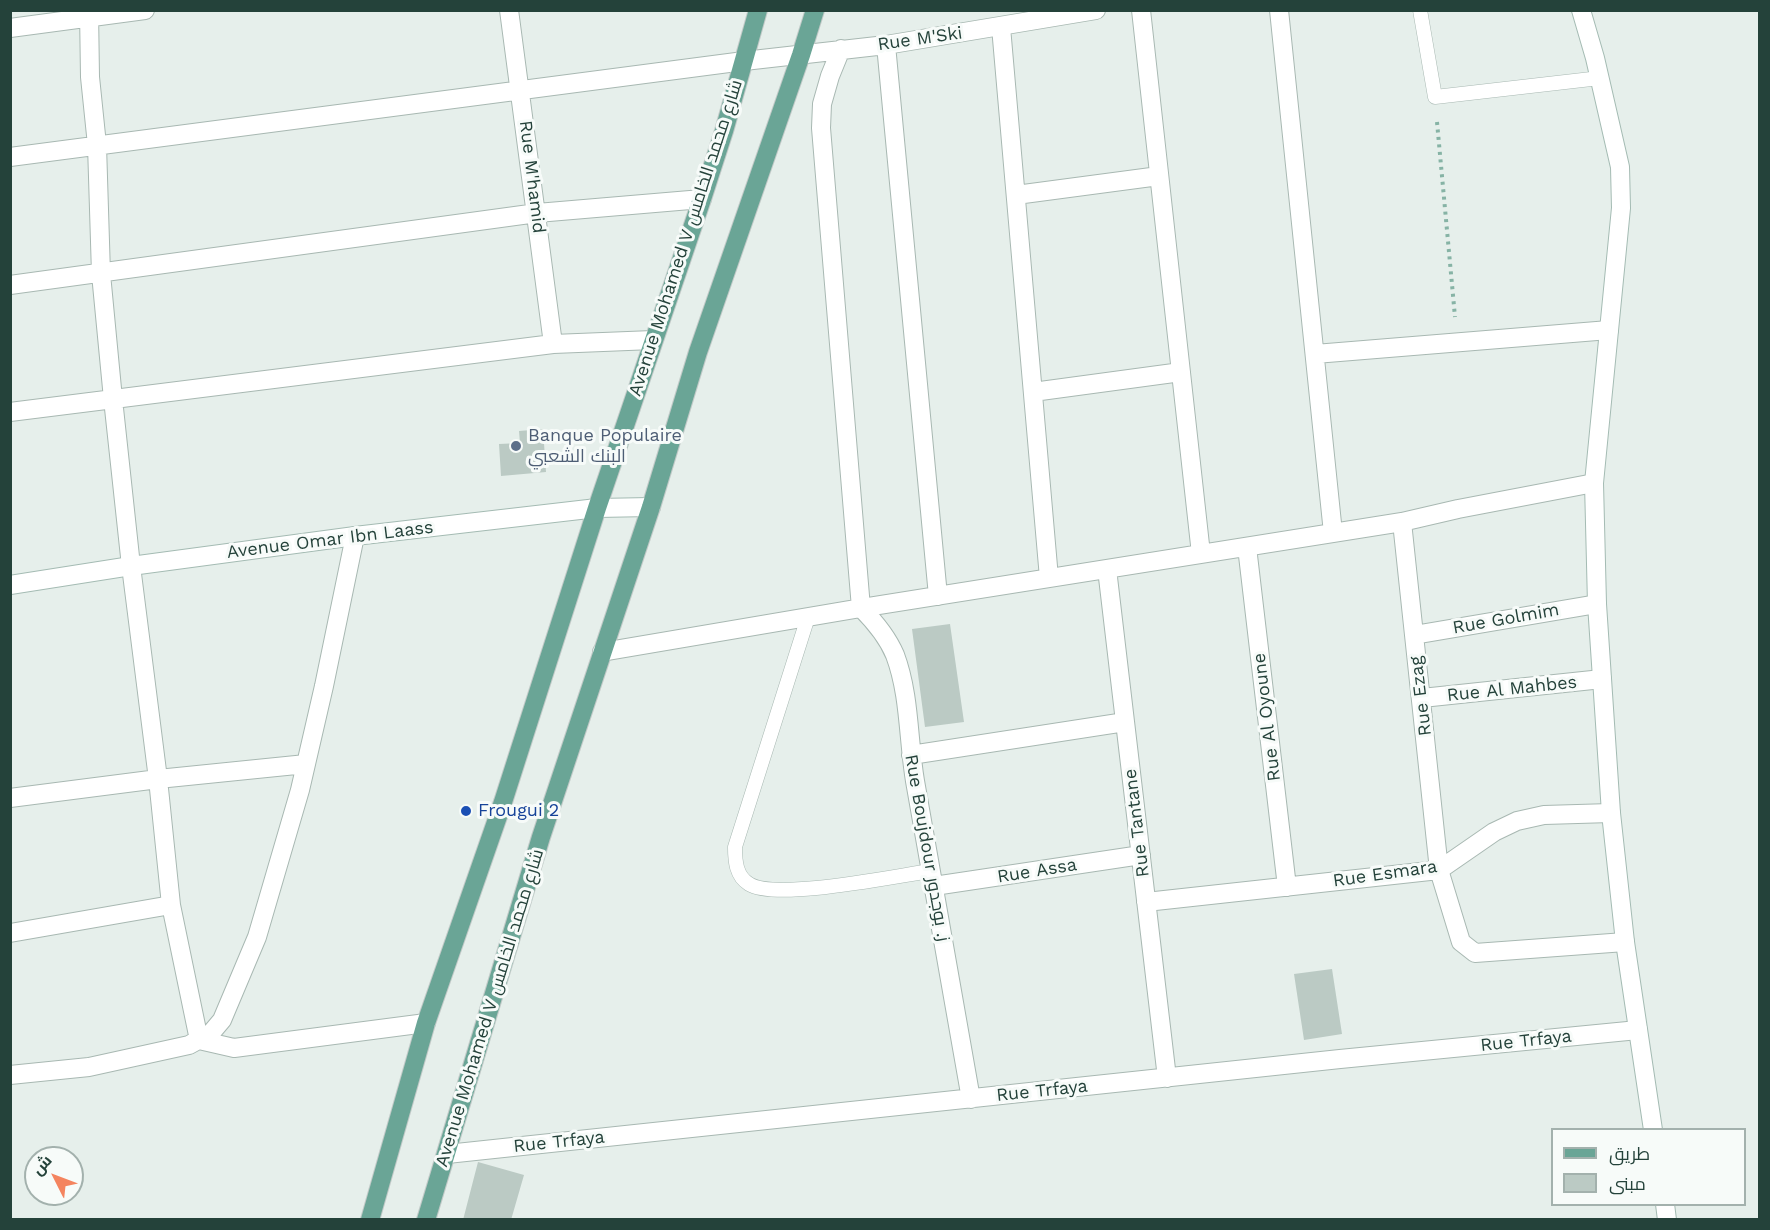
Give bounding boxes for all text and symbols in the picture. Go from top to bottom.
street label: Rue M'Ski [876,22,964,56]
street label: Avenue Mohamed V شارع محمد الخامس [625,77,747,399]
street label: Rue M'hamid [514,119,550,235]
place label: Banque Populaire البنك الشعبي [528,425,682,468]
marker: Banque Populaire البنك الشعبي [509,439,523,453]
street label: Avenue Omar Ibn Laass [225,517,435,563]
street label: Rue Golmim [1451,599,1561,639]
street label: Rue Al Oyoune [1248,652,1286,782]
street label: Rue Ezag [1405,655,1437,737]
street label: Rue Al Mahbes [1446,671,1578,707]
street label: Rue Boujdour ز. بوجدور [900,753,954,943]
street label: Rue Tantane [1120,768,1154,878]
place label: Frougui 2 [478,800,559,822]
marker: Frougui 2 [459,804,473,818]
street label: Avenue Mohamed V شارع محمد الخامس [431,846,549,1170]
street label: Rue Assa [996,854,1078,888]
street label: Rue Esmara [1332,856,1438,892]
street label: Rue Trfaya [1479,1025,1573,1057]
street label: Rue Trfaya [995,1075,1089,1107]
street label: Rue Trfaya [512,1126,606,1158]
legend [1551,1128,1746,1206]
text: طريق [1609,1143,1650,1164]
north arrow [24,1146,84,1206]
text: ش [28,1151,56,1179]
text: مبنى [1609,1173,1646,1194]

